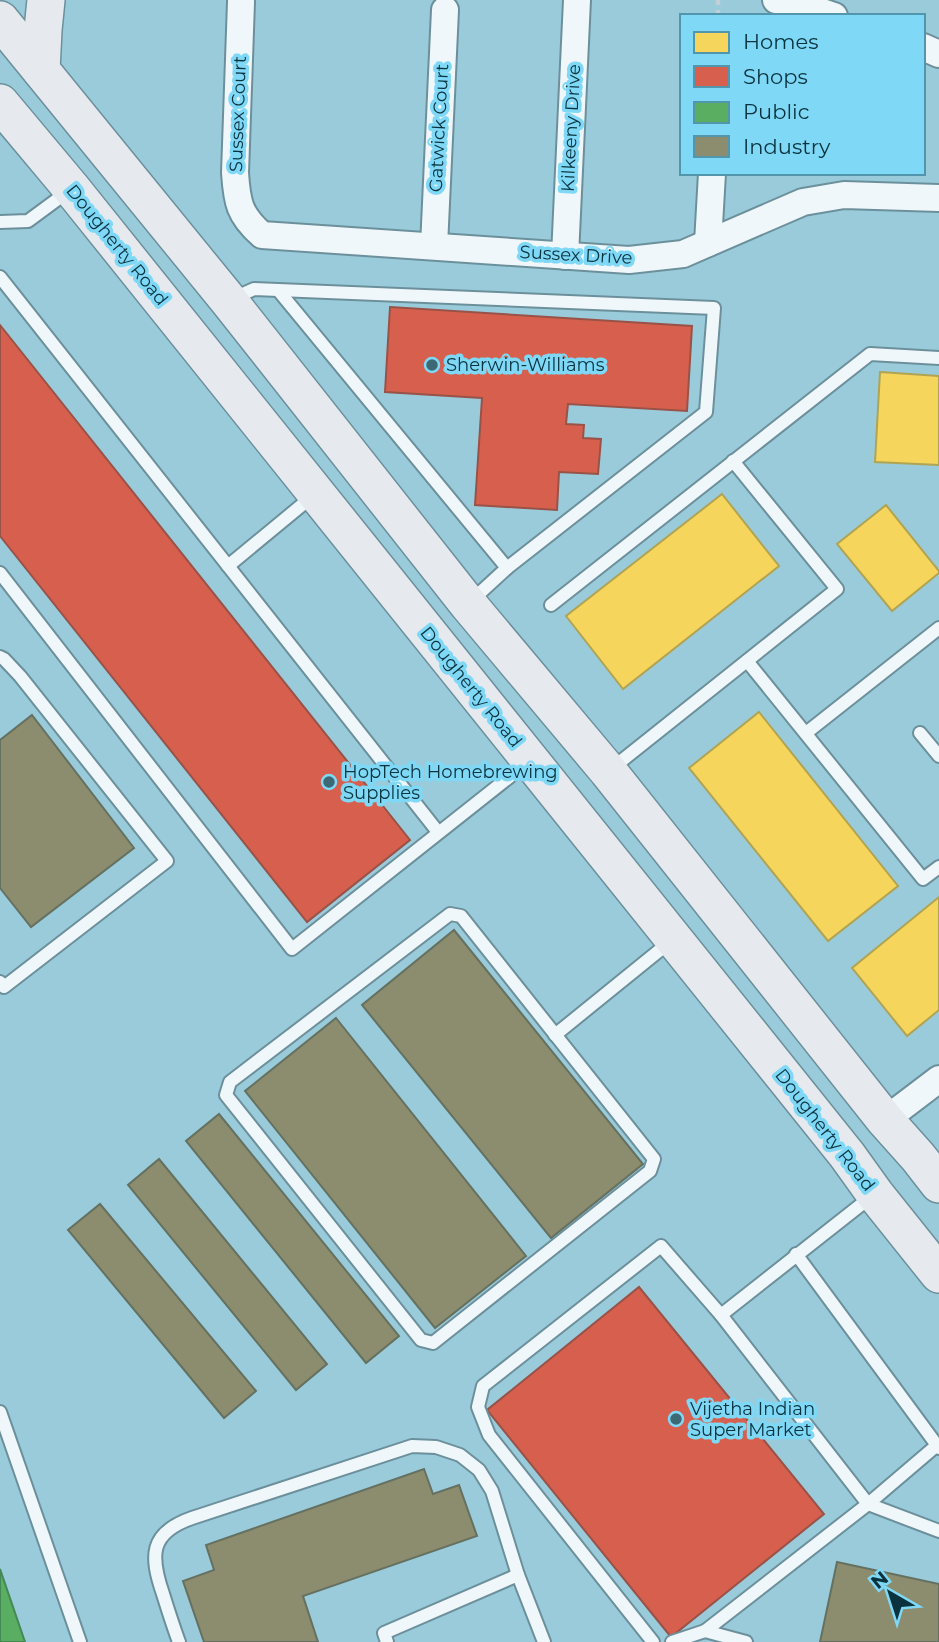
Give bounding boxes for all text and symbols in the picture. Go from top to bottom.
legend [680,14,925,175]
text: Homes [743,29,818,54]
street label: Sussex Court [225,56,251,172]
street label: Gatwick Court [425,63,453,193]
street label: Kilkeeny Drive [557,63,585,193]
text: Shops [743,64,808,89]
text: Public [743,99,810,124]
text: Industry [743,134,831,159]
street label: Dougherty Road [61,180,173,310]
street label: Sussex Drive [519,241,633,269]
place label: Sherwin-Williams [446,354,605,376]
marker: Sherwin-Williams [424,357,440,373]
street label: Dougherty Road [415,622,527,752]
place label: HopTech Homebrewing Supplies [343,761,558,804]
marker: HopTech Homebrewing Supplies [321,774,337,790]
street label: Dougherty Road [770,1064,880,1196]
place label: Vijetha Indian Super Market [690,1398,815,1441]
marker: Vijetha Indian Super Market [668,1411,684,1427]
north arrow [855,1558,925,1628]
text: N [866,1566,893,1594]

